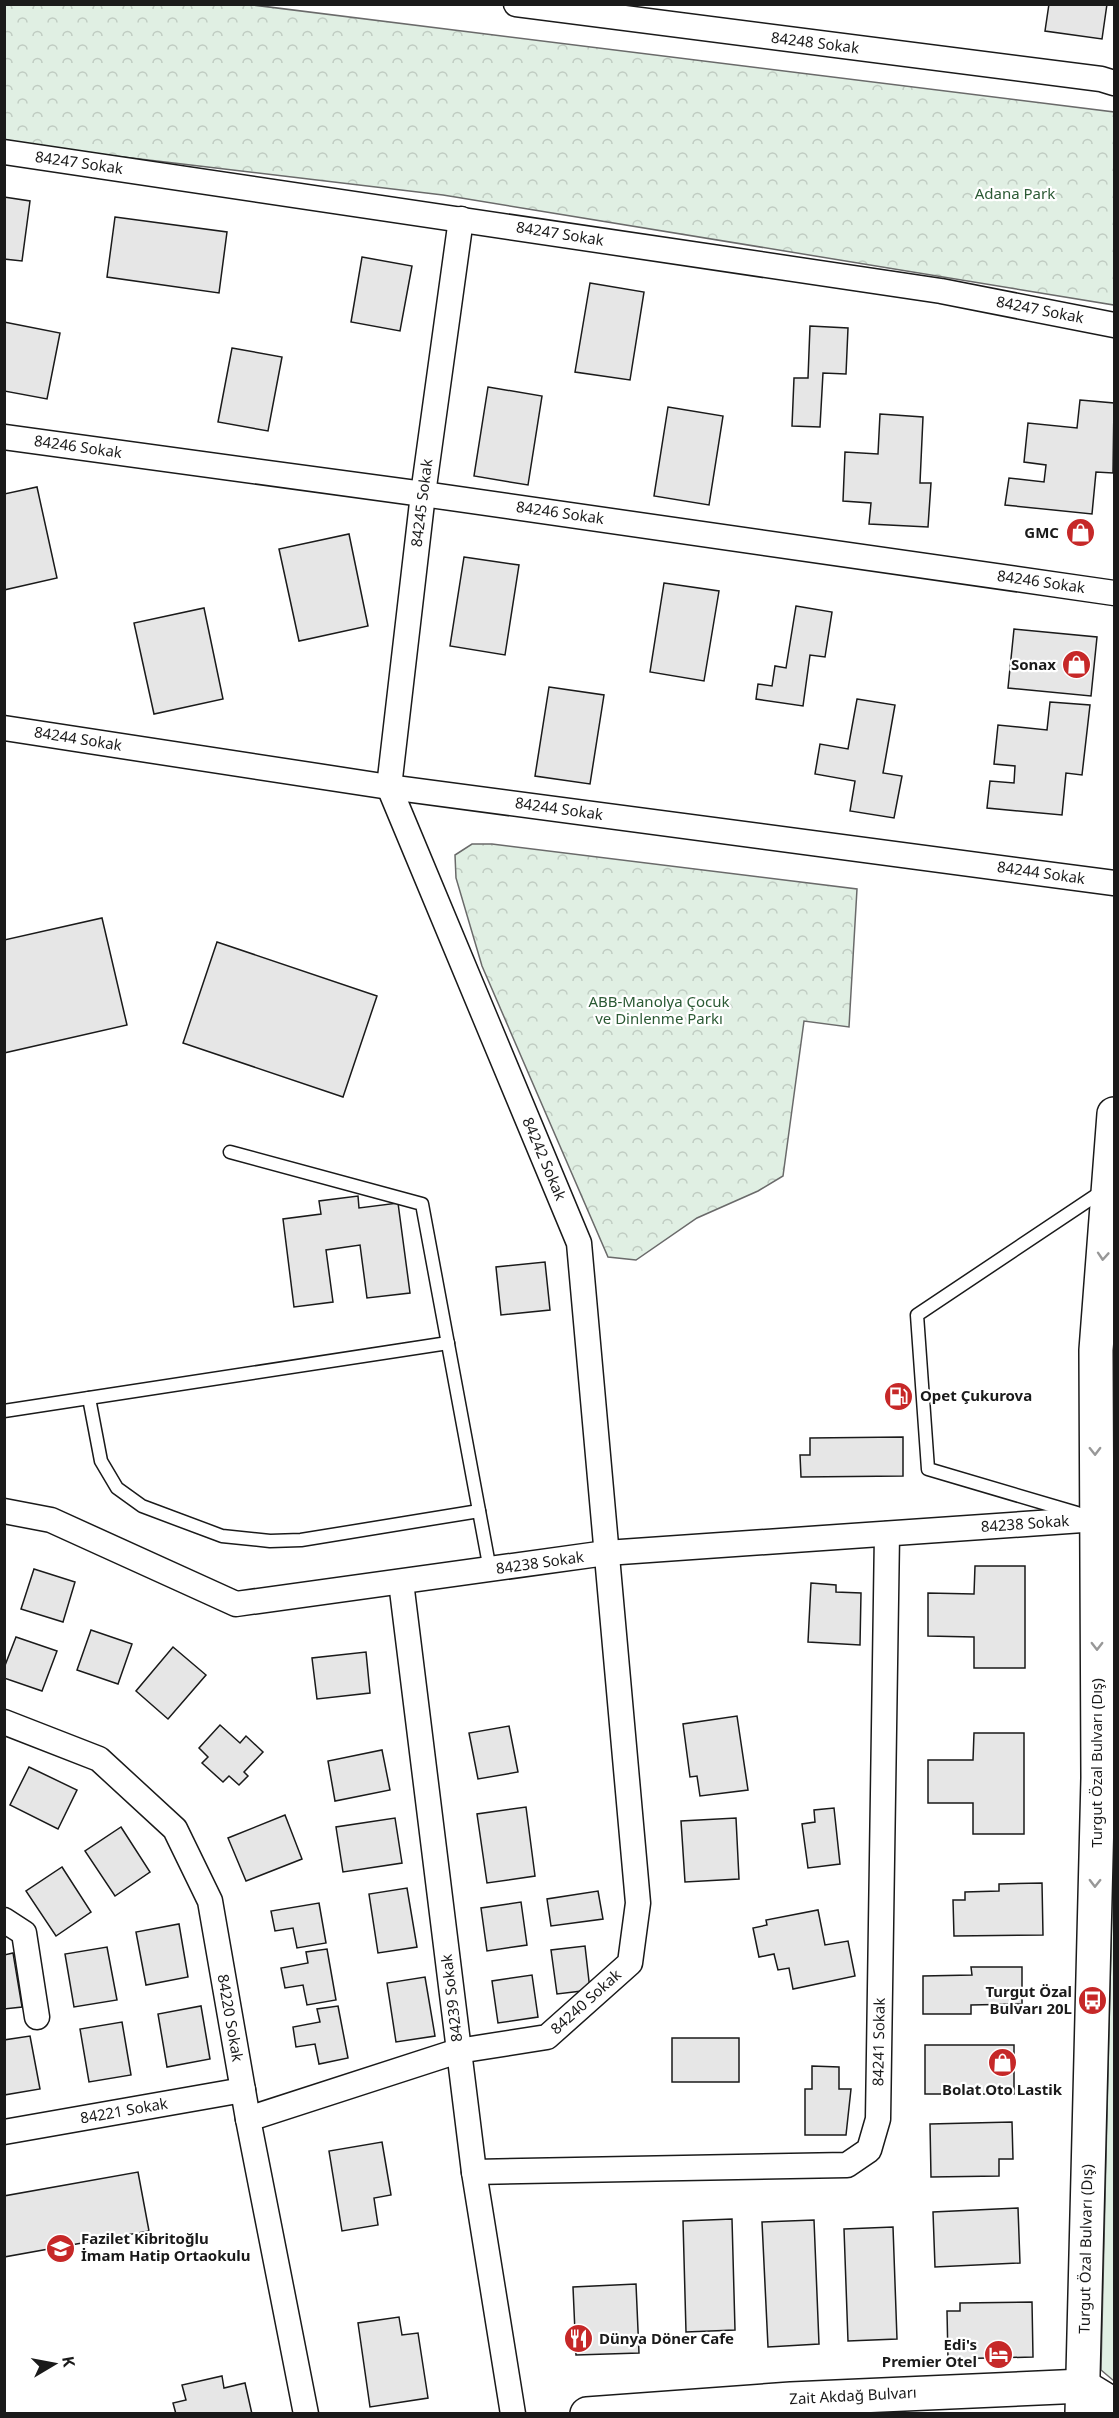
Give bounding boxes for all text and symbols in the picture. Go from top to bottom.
street label: 84248 Sokak [770,27,860,57]
street label: 84247 Sokak [34,146,124,178]
park label: Adana Park [975,183,1055,203]
street label: 84247 Sokak [515,216,605,250]
street label: 84247 Sokak [995,291,1086,327]
street label: 84246 Sokak [33,430,123,462]
street label: 84245 Sokak [406,458,436,548]
street label: 84246 Sokak [515,496,605,528]
shop icon: GMC [1064,517,1096,549]
place label: GMC [1024,522,1059,542]
street label: 84246 Sokak [996,565,1086,597]
shop icon: Sonax [1061,649,1093,681]
place label: Sonax [1011,654,1056,674]
street label: 84244 Sokak [33,721,123,755]
street label: 84244 Sokak [514,792,604,824]
street label: 84244 Sokak [996,856,1086,888]
park label: ABB-Manolya Çocuk ve Dinlenme Parkı [588,991,730,1028]
street label: 84242 Sokak [518,1114,571,1203]
one-way arrow [1096,1252,1109,1261]
fuel station icon: Opet Çukurova [883,1380,915,1412]
place label: Opet Çukurova [920,1385,1032,1405]
one-way arrow [1089,1446,1101,1455]
street label: 84238 Sokak [980,1510,1070,1536]
street label: 84238 Sokak [495,1546,585,1578]
one-way arrow [1091,1641,1103,1650]
street label: Turgut Özal Bulvarı (Dış) [1086,1678,1106,1848]
one-way arrow [1089,1878,1102,1887]
street label: 84239 Sokak [436,1953,466,2043]
street label: 84240 Sokak [546,1964,625,2038]
street label: 84220 Sokak [213,1972,249,2063]
place label: Turgut Özal Bulvarı 20L [985,1981,1072,2018]
bus stop icon: Turgut Özal Bulvarı 20L [1077,1985,1109,2017]
street label: 84241 Sokak [867,1998,889,2086]
shop icon: Bolat Oto Lastik [986,2047,1018,2079]
place label: Bolat Oto Lastik [942,2079,1063,2099]
street label: 84221 Sokak [78,2092,169,2128]
street label: Turgut Özal Bulvarı (Dış) [1074,2164,1096,2334]
place label: Fazilet Kibritoğlu İmam Hatip Ortaokulu [81,2228,251,2265]
school or university icon: Fazilet Kibritoğlu İmam Hatip Ortaokulu [44,2232,76,2264]
restaurant icon: Dünya Döner Cafe [562,2323,594,2355]
place label: Dünya Döner Cafe [599,2328,734,2348]
north arrow [24,2334,84,2394]
place label: Edi's Premier Otel [882,2334,977,2371]
hotel icon: Edi's Premier Otel [982,2338,1014,2370]
text: K [57,2354,81,2369]
street label: Zait Akdağ Bulvarı [789,2382,917,2408]

